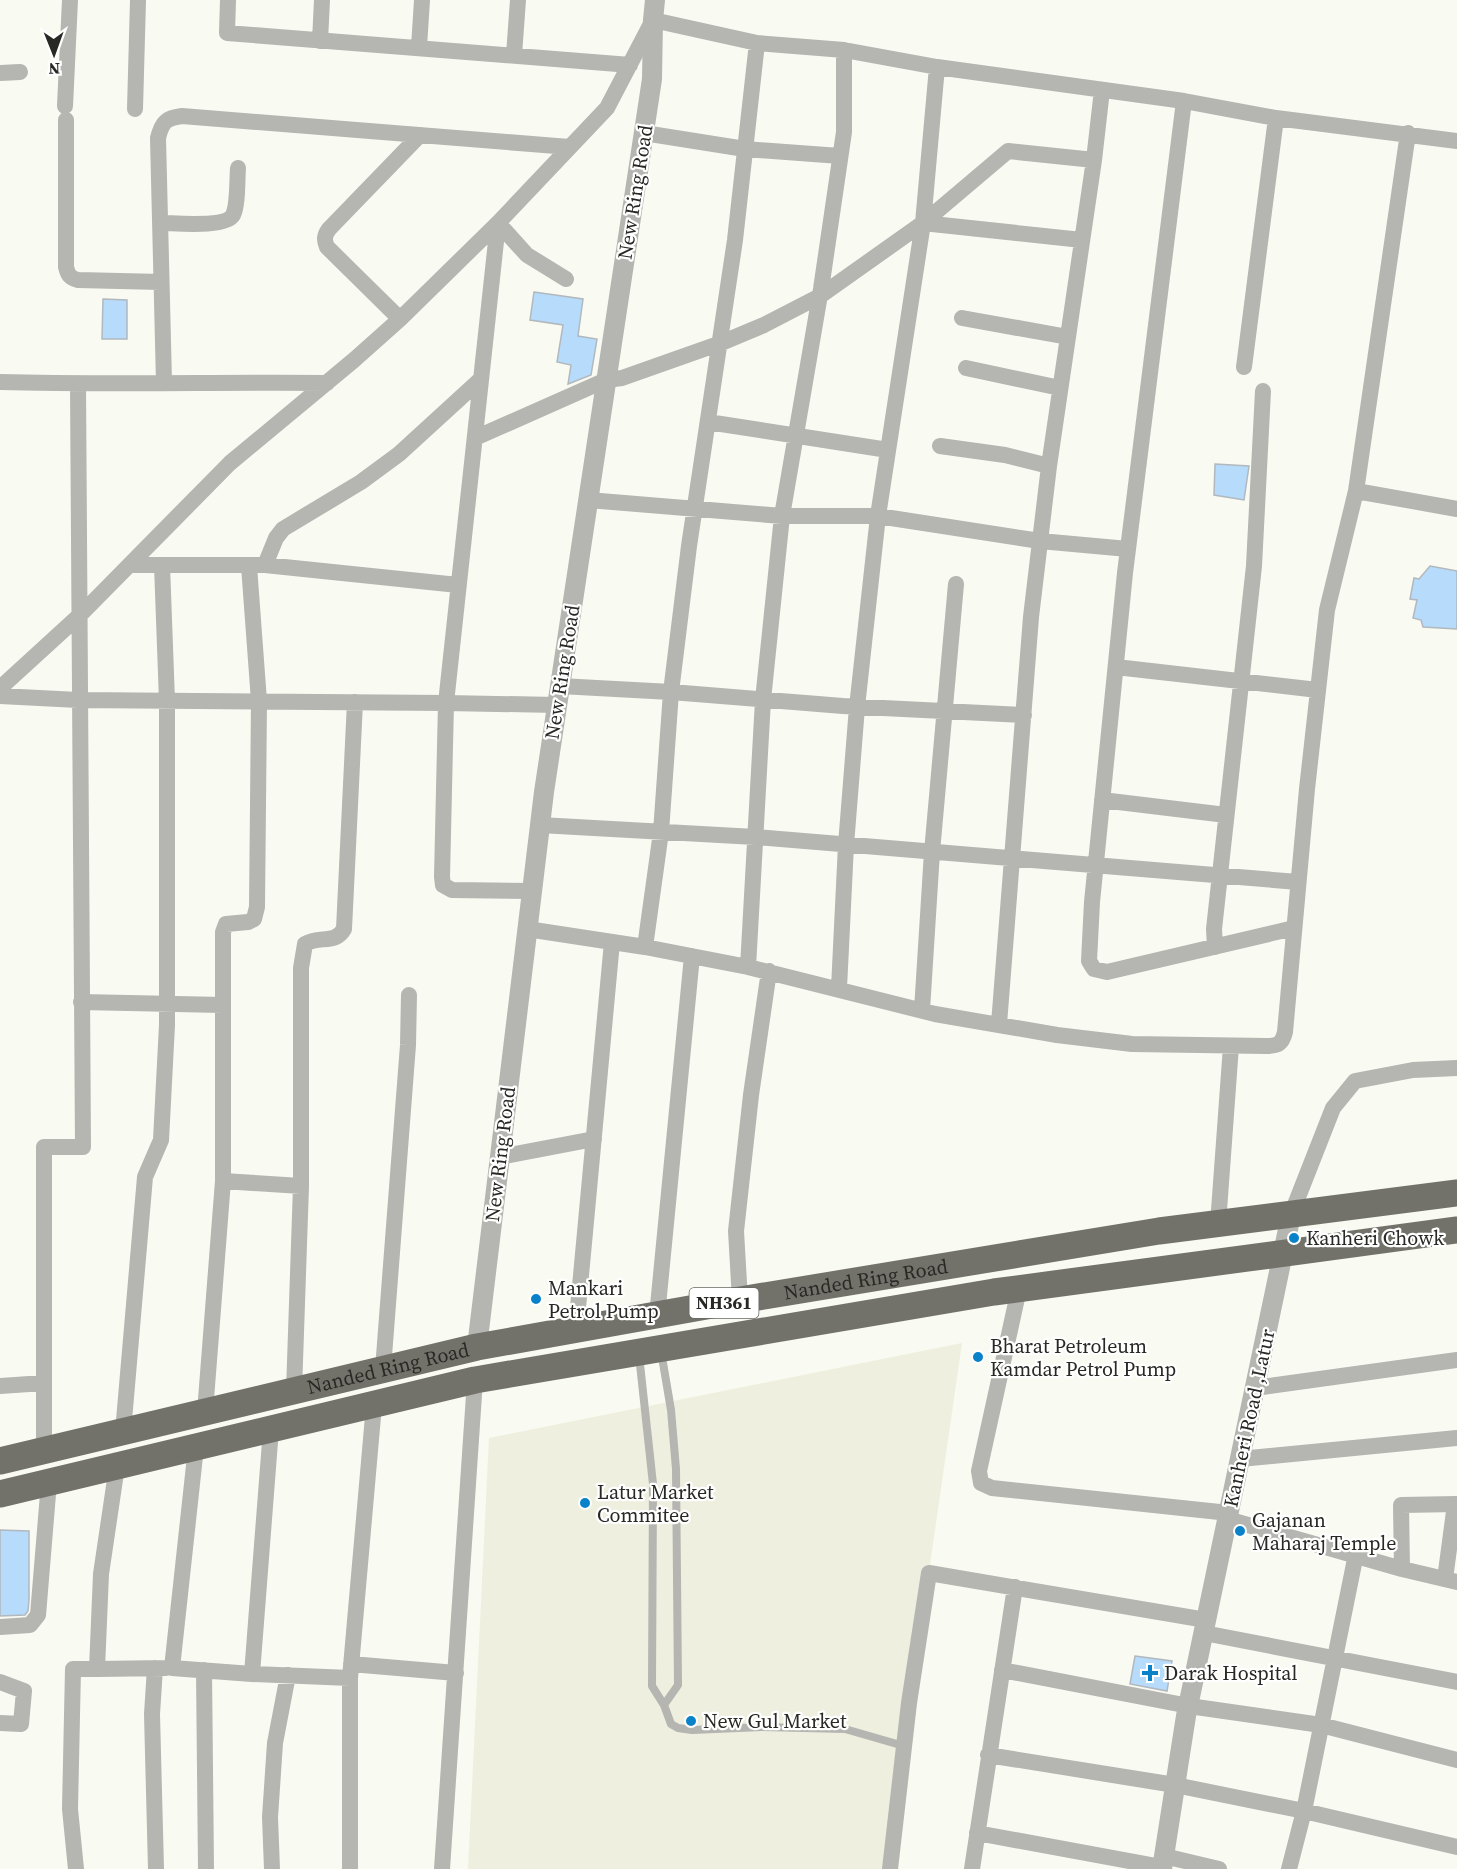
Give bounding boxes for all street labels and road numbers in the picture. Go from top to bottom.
street label: New Ring Road [611,122,660,261]
street label: New Ring Road [538,602,587,741]
street label: New Ring Road [478,1084,522,1223]
street label: Nanded Ring Road [782,1252,950,1307]
road number: NH361 [690,1288,758,1318]
street label: Kanheri Road ,Latur [1216,1326,1282,1510]
street label: Nanded Ring Road [304,1335,473,1401]

